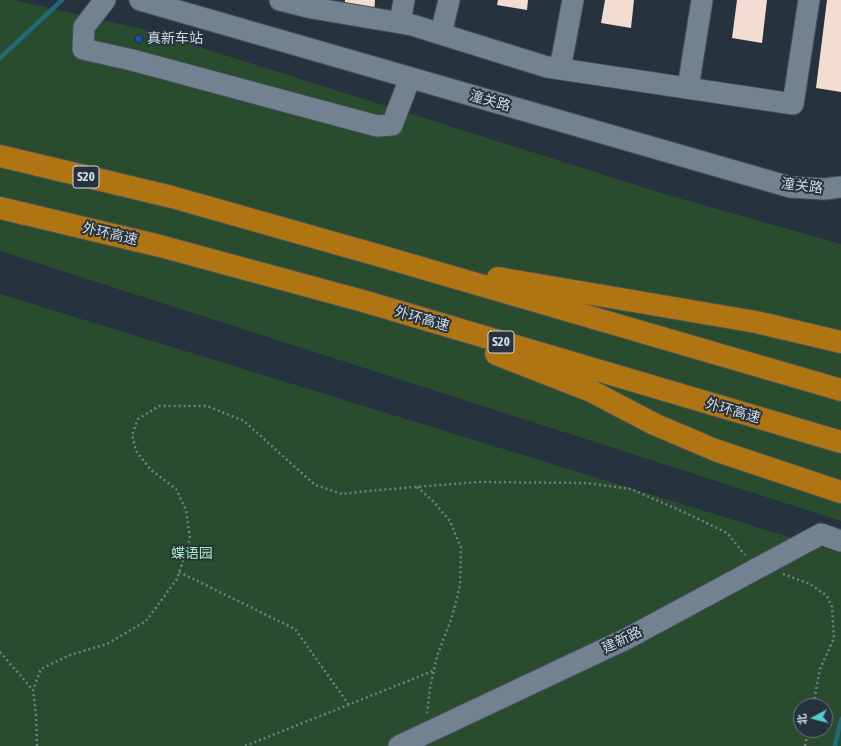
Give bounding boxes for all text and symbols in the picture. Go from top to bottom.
place label: 真新车站 [147,31,203,47]
marker: 真新车站 [134,34,144,44]
street label: 潼关路 [467,87,513,115]
road number: S20 [73,166,99,188]
street label: 潼关路 [780,175,824,197]
street label: 外环高速 [81,220,139,248]
street label: 外环高速 [393,303,451,335]
road number: S20 [488,331,514,353]
street label: 外环高速 [704,395,762,427]
park label: 蝶语园 [171,546,213,562]
street label: 建新路 [599,623,645,657]
north arrow [793,698,833,738]
text: 北 [795,713,809,726]

